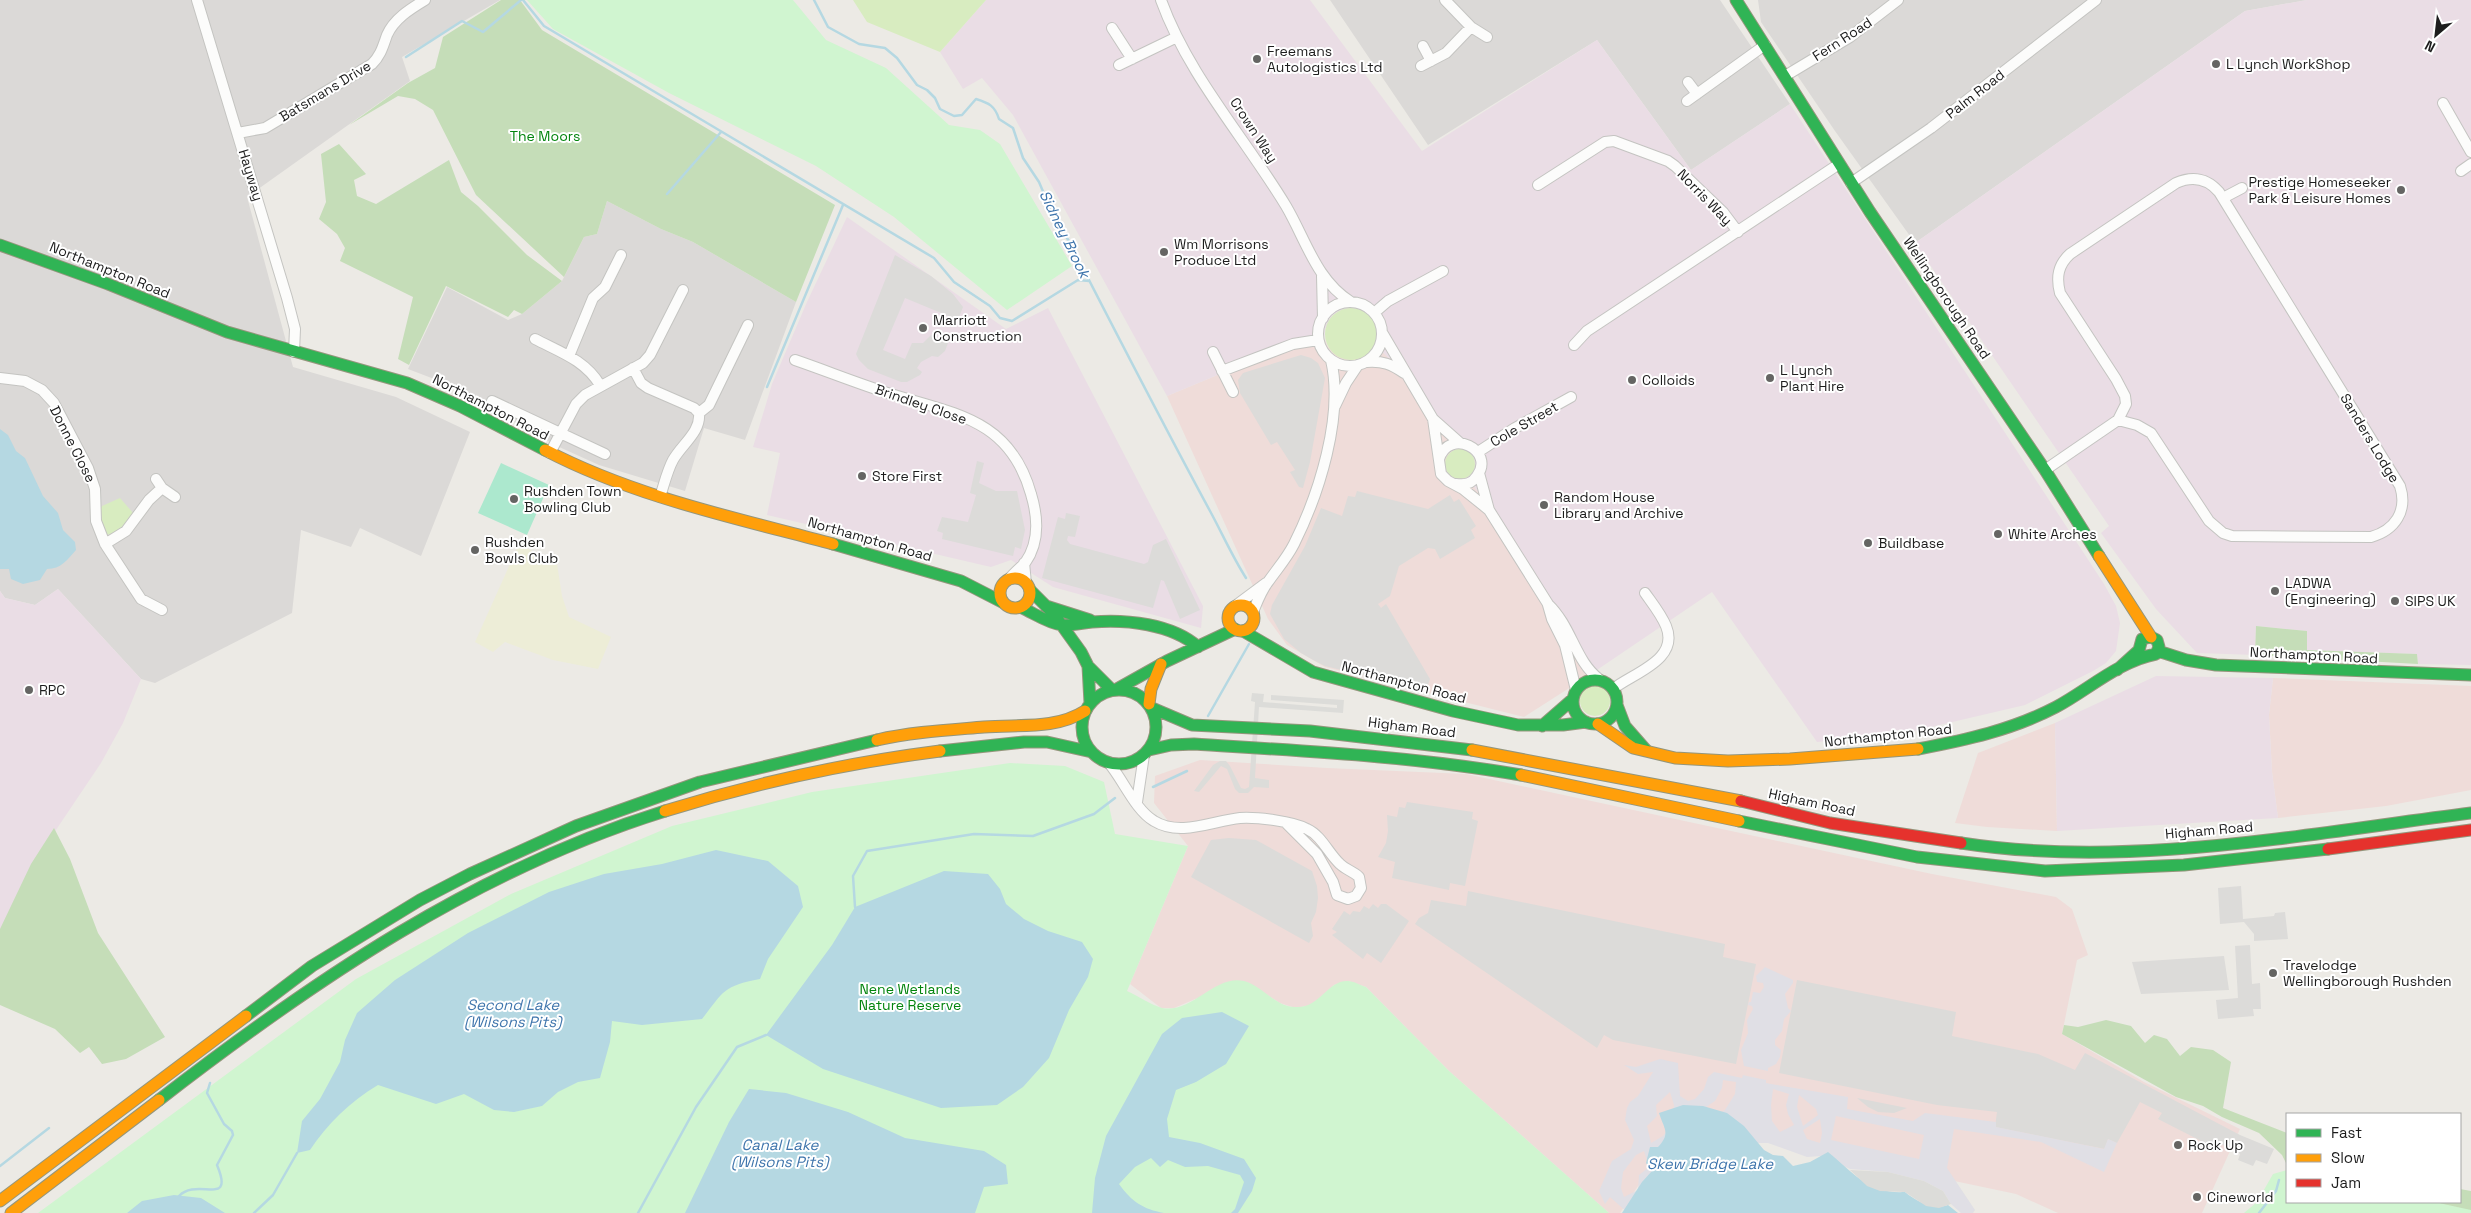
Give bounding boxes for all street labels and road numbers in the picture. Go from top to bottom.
street label: Fern Road [1809,13,1875,65]
street label: Batsmans Drive [276,57,374,125]
street label: Palm Road [1942,65,2008,123]
street label: Crown Way [1226,94,1282,166]
street label: Hayway [235,147,267,203]
street label: Norris Way [1674,165,1736,229]
street label: Wellingborough Road [1899,233,1995,363]
street label: Northampton Road [47,238,173,302]
street label: Northampton Road [430,370,552,444]
street label: Brindley Close [873,380,969,428]
street label: Sanders Lodge [2336,390,2404,486]
street label: Cole Street [1487,397,1561,451]
street label: Donne Close [46,403,100,485]
street label: Northampton Road [806,513,934,565]
street label: Northampton Road [2249,643,2379,667]
street label: Northampton Road [1340,657,1468,707]
street label: Higham Road [1367,713,1457,741]
street label: Northampton Road [1823,719,1953,751]
street label: Higham Road [1767,784,1857,820]
street label: Higham Road [2164,817,2254,843]

